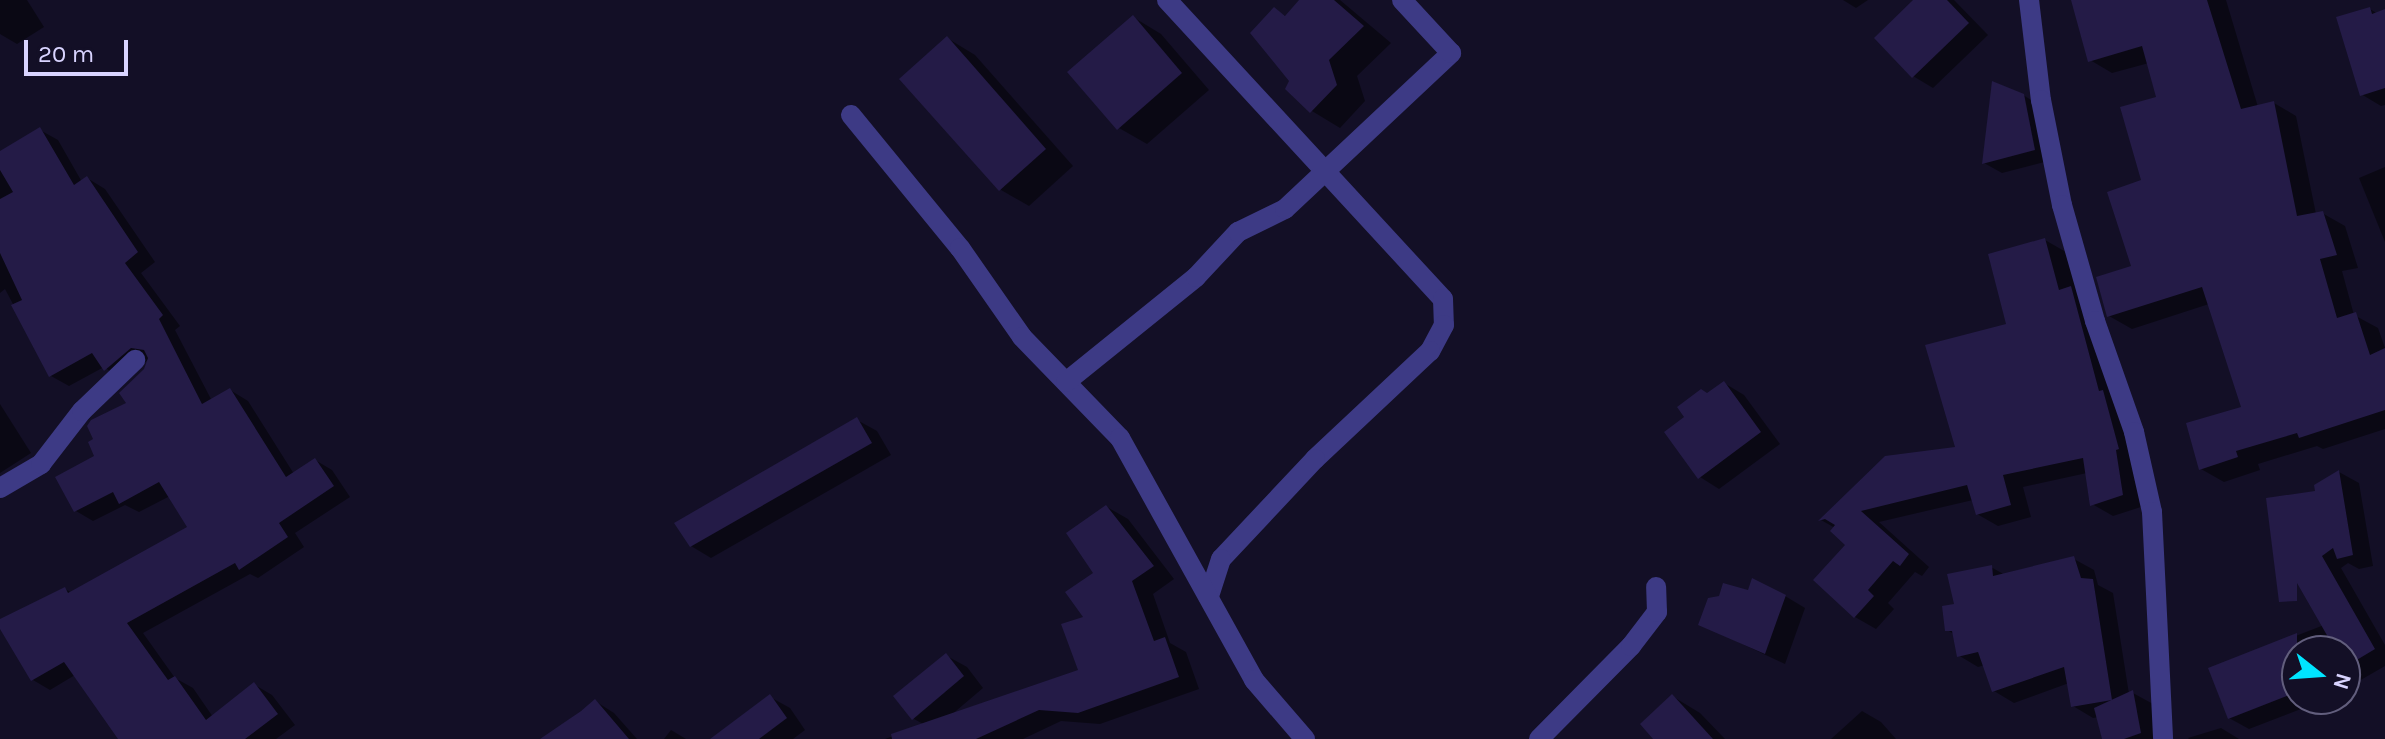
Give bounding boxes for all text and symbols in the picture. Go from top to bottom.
scale bar [28,24,132,74]
text: 20 m [38,40,94,68]
north arrow [2281,635,2361,715]
text: N [2327,670,2357,693]

